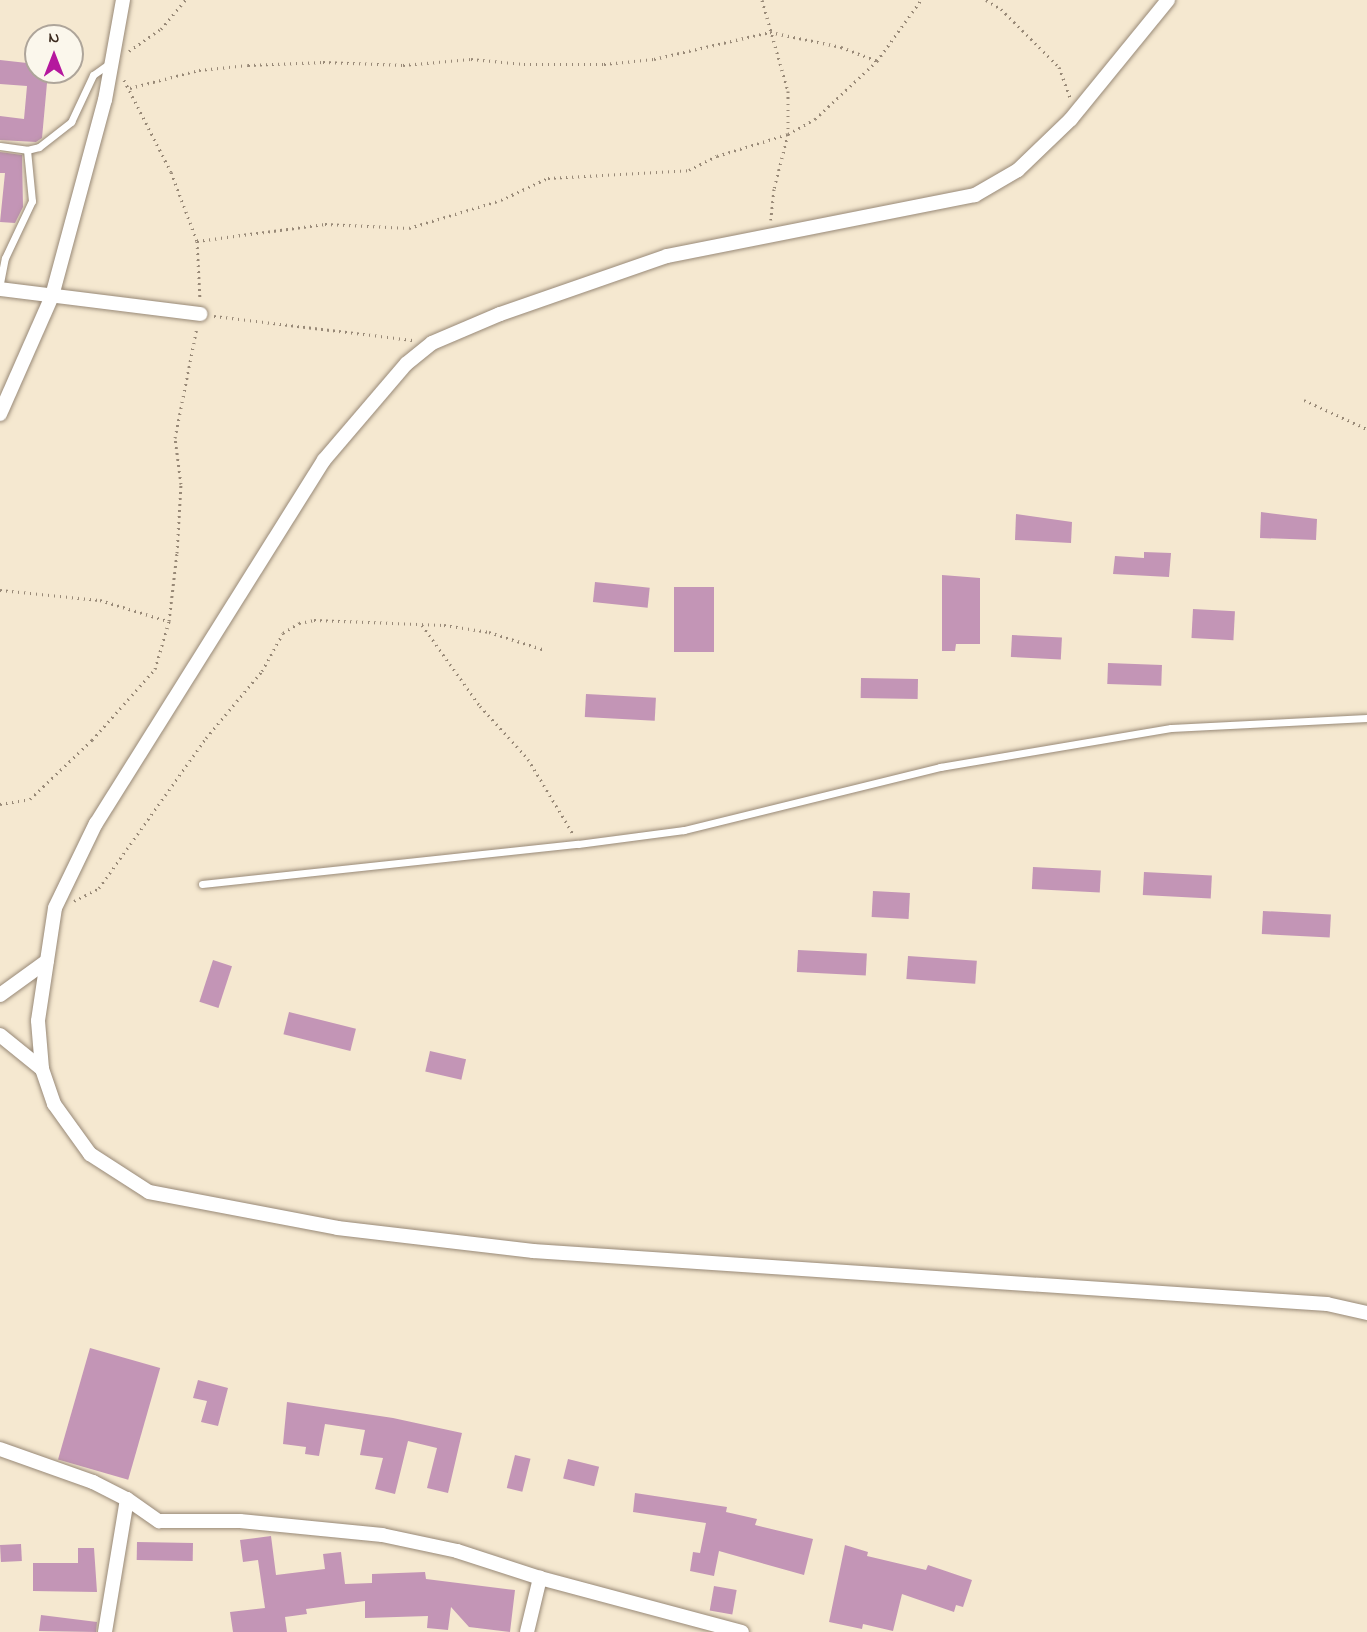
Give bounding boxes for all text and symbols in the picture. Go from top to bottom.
north arrow [24,24,84,84]
text: N [49,26,59,50]

